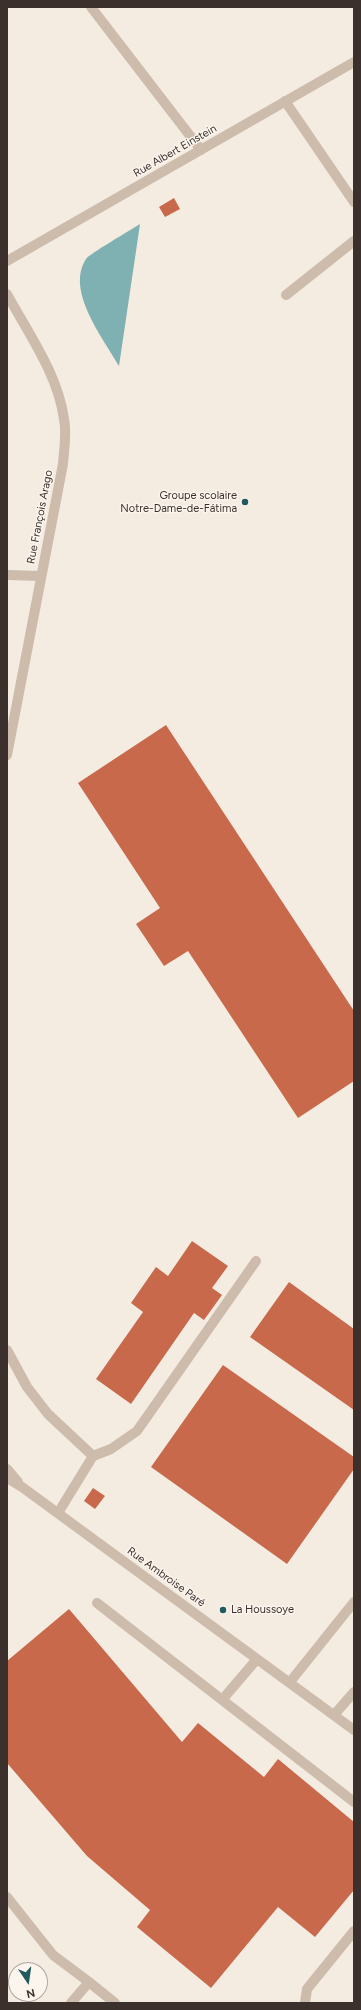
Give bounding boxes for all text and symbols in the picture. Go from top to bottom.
street label: Rue Albert Einstein [131,122,219,180]
street label: Rue François Arago [24,469,56,565]
place label: Groupe scolaire Notre-Dame-de-Fátima [120,489,237,515]
marker: Groupe scolaire Notre-Dame-de-Fátima [240,497,250,507]
street label: Rue Ambroise Paré [124,1544,208,1610]
place label: La Houssoye [231,1603,294,1617]
marker: La Houssoye [218,1605,228,1615]
north arrow [8,1962,48,2002]
text: N [25,1986,36,2000]

